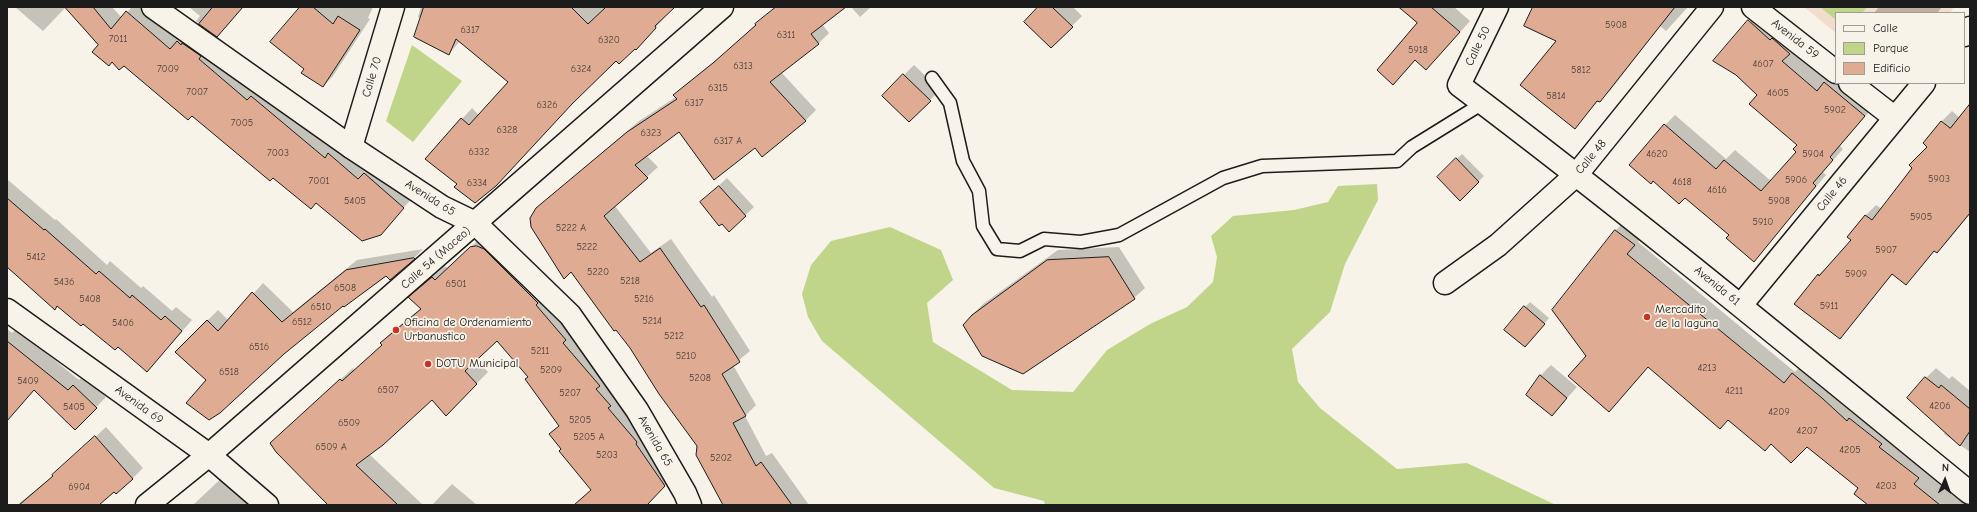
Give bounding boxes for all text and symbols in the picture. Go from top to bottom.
legend [1835,12,1965,84]
street label: Avenida 59 [1768,16,1822,62]
house number: 5908 [1605,19,1627,31]
text: Calle [1873,21,1898,35]
house number: 6317 [460,24,480,36]
street label: Calle 50 [1462,24,1494,68]
house number: 6311 [777,29,795,41]
house number: 7011 [109,33,127,45]
house number: 6320 [598,34,620,46]
text: Parque [1873,41,1908,55]
house number: 5918 [1408,44,1428,56]
street label: Calle 70 [359,55,385,99]
house number: 4607 [1752,58,1774,70]
house number: 6313 [733,60,753,72]
text: Edificio [1873,61,1910,75]
house number: 7009 [157,63,179,75]
house number: 6324 [571,63,591,75]
house number: 5812 [1571,64,1591,76]
house number: 6315 [708,82,728,94]
house number: 7007 [186,86,208,98]
house number: 4605 [1767,87,1789,99]
house number: 5814 [1546,90,1566,102]
house number: 6317 [684,97,704,109]
house number: 6326 [536,99,558,111]
house number: 5902 [1824,104,1846,116]
house number: 7005 [231,117,253,129]
house number: 6328 [497,124,517,136]
house number: 6323 [641,127,661,139]
house number: 6317 A [714,135,742,147]
street label: Calle 48 [1572,137,1610,177]
house number: 6332 [469,146,489,158]
house number: 7003 [267,147,289,159]
house number: 4620 [1646,148,1668,160]
house number: 5904 [1802,148,1824,160]
street label: Calle 46 [1813,173,1851,215]
house number: 5903 [1928,173,1950,185]
house number: 5906 [1785,174,1807,186]
house number: 7001 [309,175,329,187]
house number: 4618 [1672,176,1692,188]
street label: Avenida 65 [402,177,458,219]
house number: 6334 [467,177,487,189]
house number: 4616 [1707,184,1727,196]
house number: 5405 [344,195,366,207]
house number: 5908 [1768,195,1790,207]
house number: 5905 [1910,211,1932,223]
house number: 5910 [1753,216,1773,228]
house number: 5222 A [556,222,586,234]
street label: Calle 54 (Maceo) [398,224,474,292]
house number: 5222 [576,241,598,253]
house number: 5907 [1875,244,1897,256]
house number: 5412 [26,251,46,263]
street label: Avenida 61 [1691,263,1743,309]
house number: 5220 [587,266,609,278]
house number: 5909 [1845,268,1867,280]
house number: 5218 [620,275,640,287]
house number: 5436 [54,276,74,288]
house number: 6501 [446,278,466,290]
house number: 6508 [334,282,356,294]
house number: 5408 [79,293,101,305]
house number: 5216 [634,293,654,305]
house number: 5911 [1820,300,1838,312]
house number: 6510 [311,301,331,313]
place label: Mercadito de la laguna [1655,303,1718,331]
marker: Mercadito de la laguna [1642,312,1652,322]
house number: 5214 [642,315,662,327]
house number: 6512 [292,316,312,328]
place label: Oficina de Ordenamiento Urbanustico [404,316,532,344]
house number: 5406 [112,317,134,329]
marker: Oficina de Ordenamiento Urbanustico [391,325,401,335]
house number: 5212 [664,330,684,342]
house number: 6516 [249,341,269,353]
house number: 5211 [531,345,549,357]
house number: 5210 [676,350,696,362]
place label: DOTU Municipal [436,357,518,371]
marker: DOTU Municipal [423,359,433,369]
house number: 4213 [1697,362,1717,374]
house number: 5209 [540,364,562,376]
house number: 6518 [219,366,239,378]
house number: 5208 [689,372,711,384]
house number: 5409 [17,375,39,387]
street label: Avenida 69 [112,383,166,427]
house number: 6507 [377,384,399,396]
house number: 4211 [1725,385,1743,397]
house number: 5207 [559,387,581,399]
house number: 4206 [1929,400,1951,412]
house number: 5405 [63,401,85,413]
house number: 4209 [1768,406,1790,418]
street label: Avenida 65 [635,413,675,469]
house number: 5205 [569,414,591,426]
house number: 6509 [338,417,360,429]
house number: 4207 [1797,425,1817,437]
house number: 5205 A [573,431,605,443]
house number: 6509 A [315,441,347,453]
house number: 4205 [1839,444,1861,456]
house number: 5203 [596,449,618,461]
house number: 5202 [710,452,732,464]
north arrow [1925,460,1965,500]
text: N [1942,461,1949,474]
house number: 4203 [1875,480,1897,492]
house number: 6904 [68,481,90,493]

